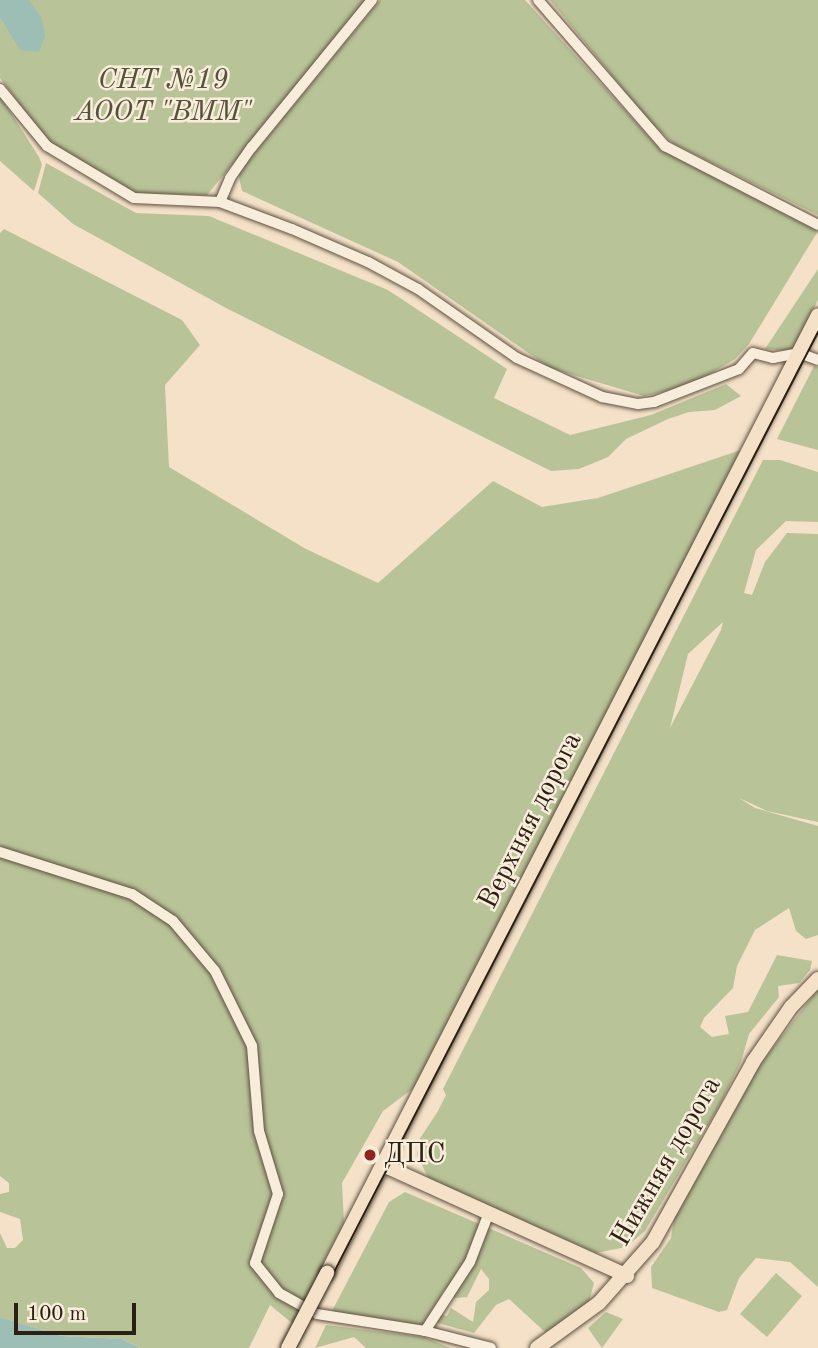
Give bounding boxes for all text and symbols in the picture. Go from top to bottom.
park label: СНТ №19 АООТ "ВММ" [74,64,252,130]
street label: Верхняя дорога [472,727,590,915]
street label: Нижняя дорога [605,1071,729,1253]
place label: ДПС [384,1138,446,1172]
marker: ДПС [362,1147,378,1163]
scale bar [18,1288,140,1332]
text: 100 m [27,1304,86,1325]

